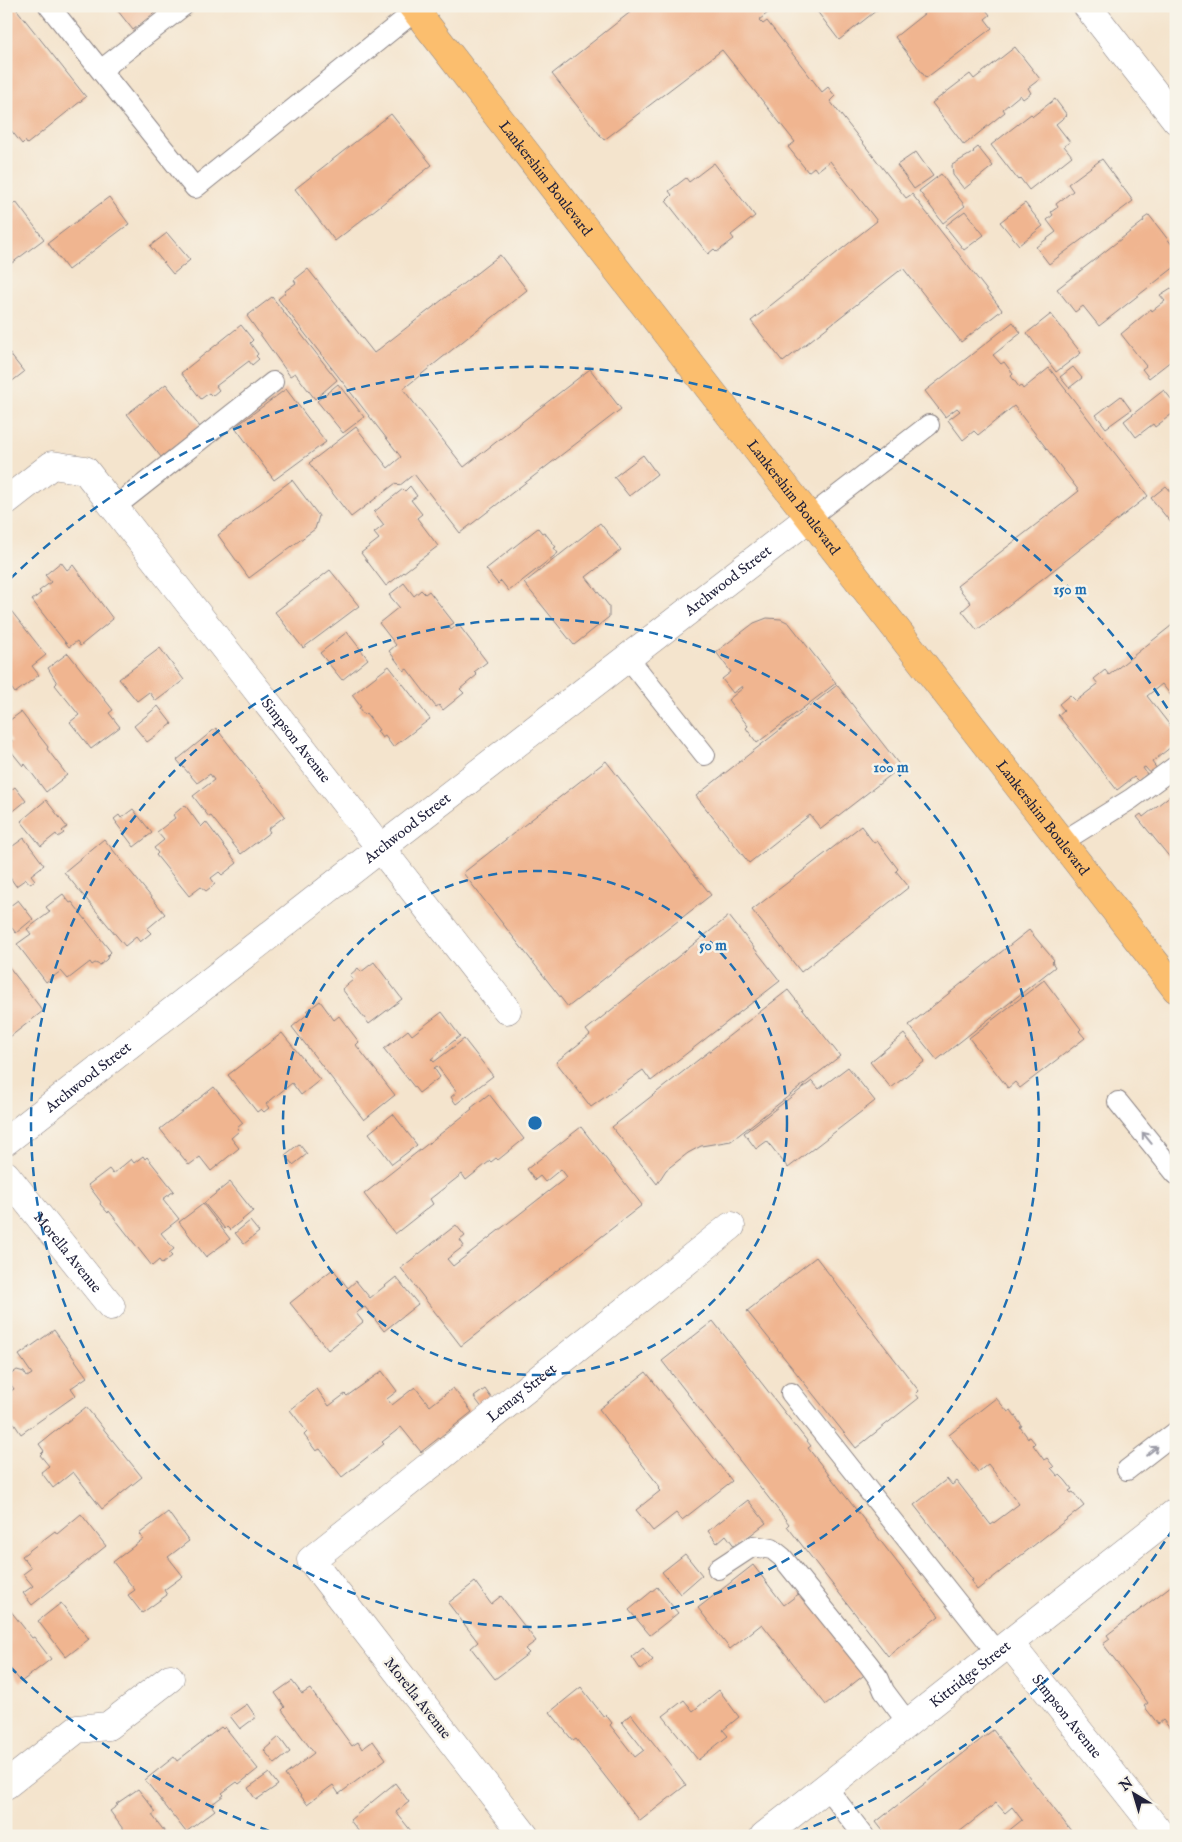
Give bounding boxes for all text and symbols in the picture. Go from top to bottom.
street label: Lankershim Boulevard [495,117,597,241]
street label: Lankershim Boulevard [743,436,845,560]
street label: Archwood Street [680,541,775,621]
text: 150 m [1053,580,1087,599]
street label: Simpson Avenue [257,695,335,787]
street label: Lankershim Boulevard [992,757,1094,880]
text: 100 m [873,758,909,777]
street label: Archwood Street [360,789,455,868]
text: 50 m [699,936,727,955]
street label: Archwood Street [40,1038,135,1118]
centre of rings [526,1114,544,1132]
one-way arrow [1142,1131,1152,1145]
street label: Morella Avenue [29,1208,106,1297]
street label: Lemay Street [483,1360,560,1427]
one-way arrow [1145,1446,1158,1457]
street label: Kittridge Street [926,1637,1015,1712]
street label: Morella Avenue [380,1654,455,1743]
street label: Simpson Avenue [1028,1671,1106,1762]
north arrow [1110,1770,1160,1820]
text: N [1116,1774,1137,1796]

